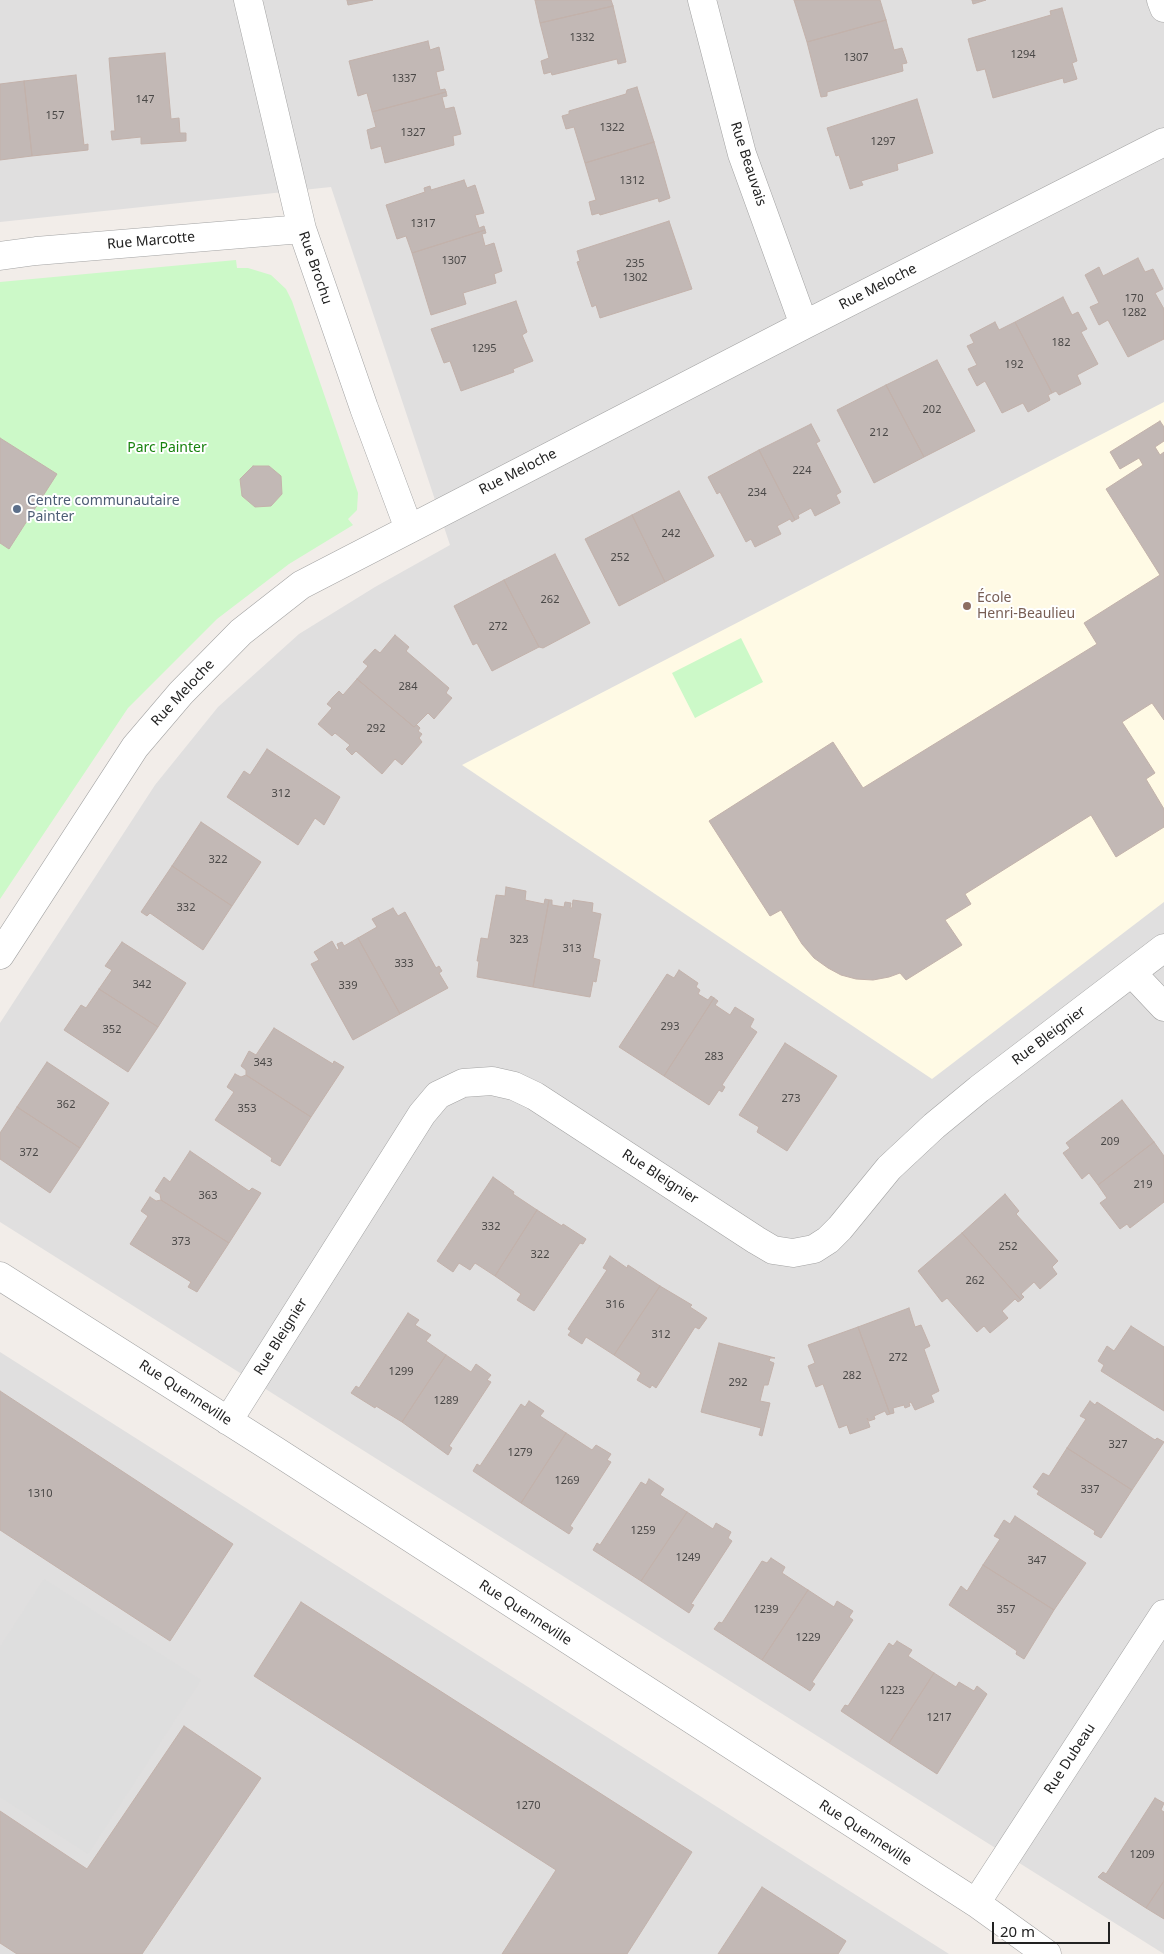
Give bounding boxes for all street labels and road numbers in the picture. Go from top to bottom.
street label: Rue Beauvais [726,120,770,208]
street label: Rue Marcotte [106,229,196,253]
street label: Rue Brochu [295,229,335,307]
street label: Rue Meloche [836,260,920,314]
street label: Rue Meloche [476,445,560,499]
street label: Rue Meloche [148,656,218,730]
street label: Rue Bleignier [1009,1003,1089,1069]
street label: Rue Bleignier [619,1146,701,1208]
street label: Rue Bleignier [251,1295,311,1379]
street label: Rue Quenneville [135,1357,235,1429]
street label: Rue Quenneville [475,1577,575,1649]
street label: Rue Dubeau [1041,1721,1099,1797]
street label: Rue Quenneville [815,1797,915,1869]

